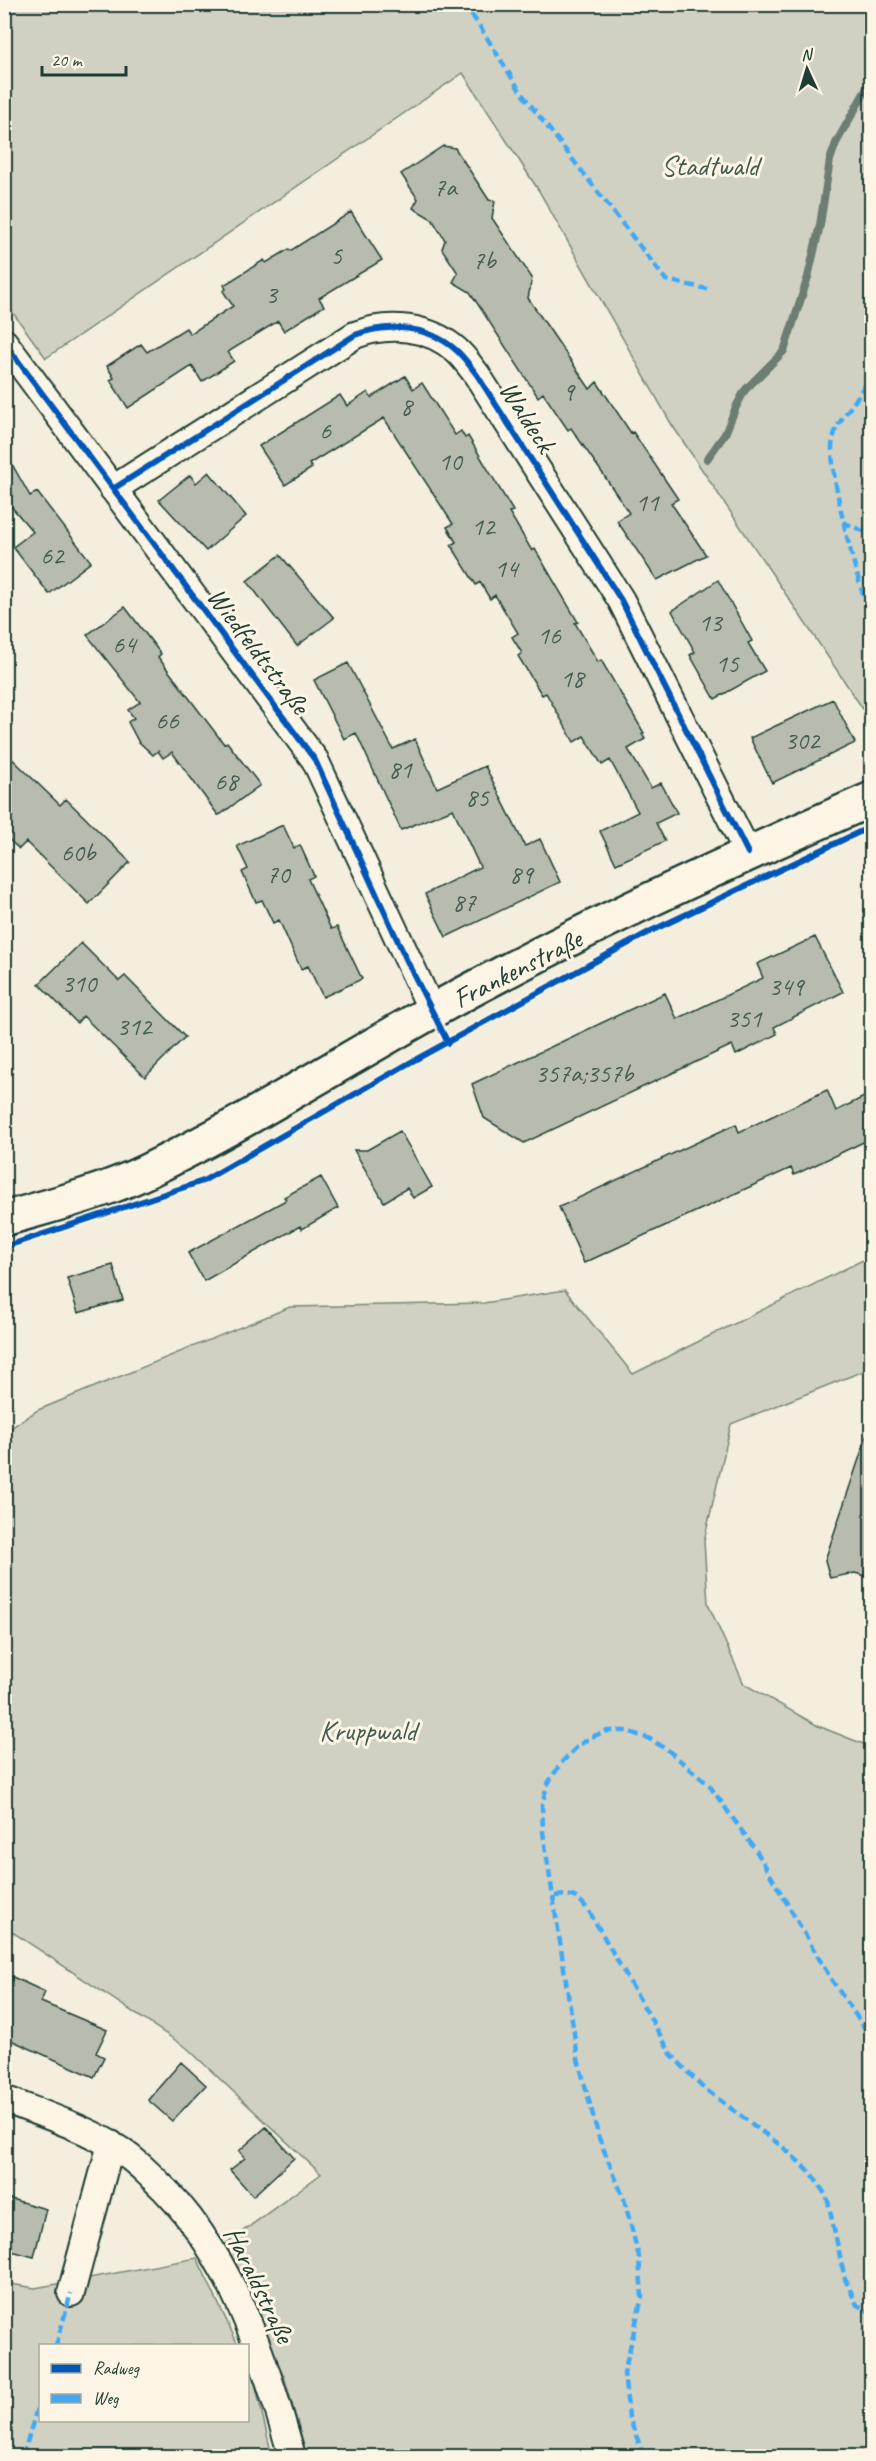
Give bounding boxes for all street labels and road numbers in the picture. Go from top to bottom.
street label: Waldeck [492,374,565,461]
street label: Wiedfeldtstraße [199,580,319,722]
street label: Frankenstraße [447,920,589,1016]
street label: Haraldstraße [216,2220,304,2350]

